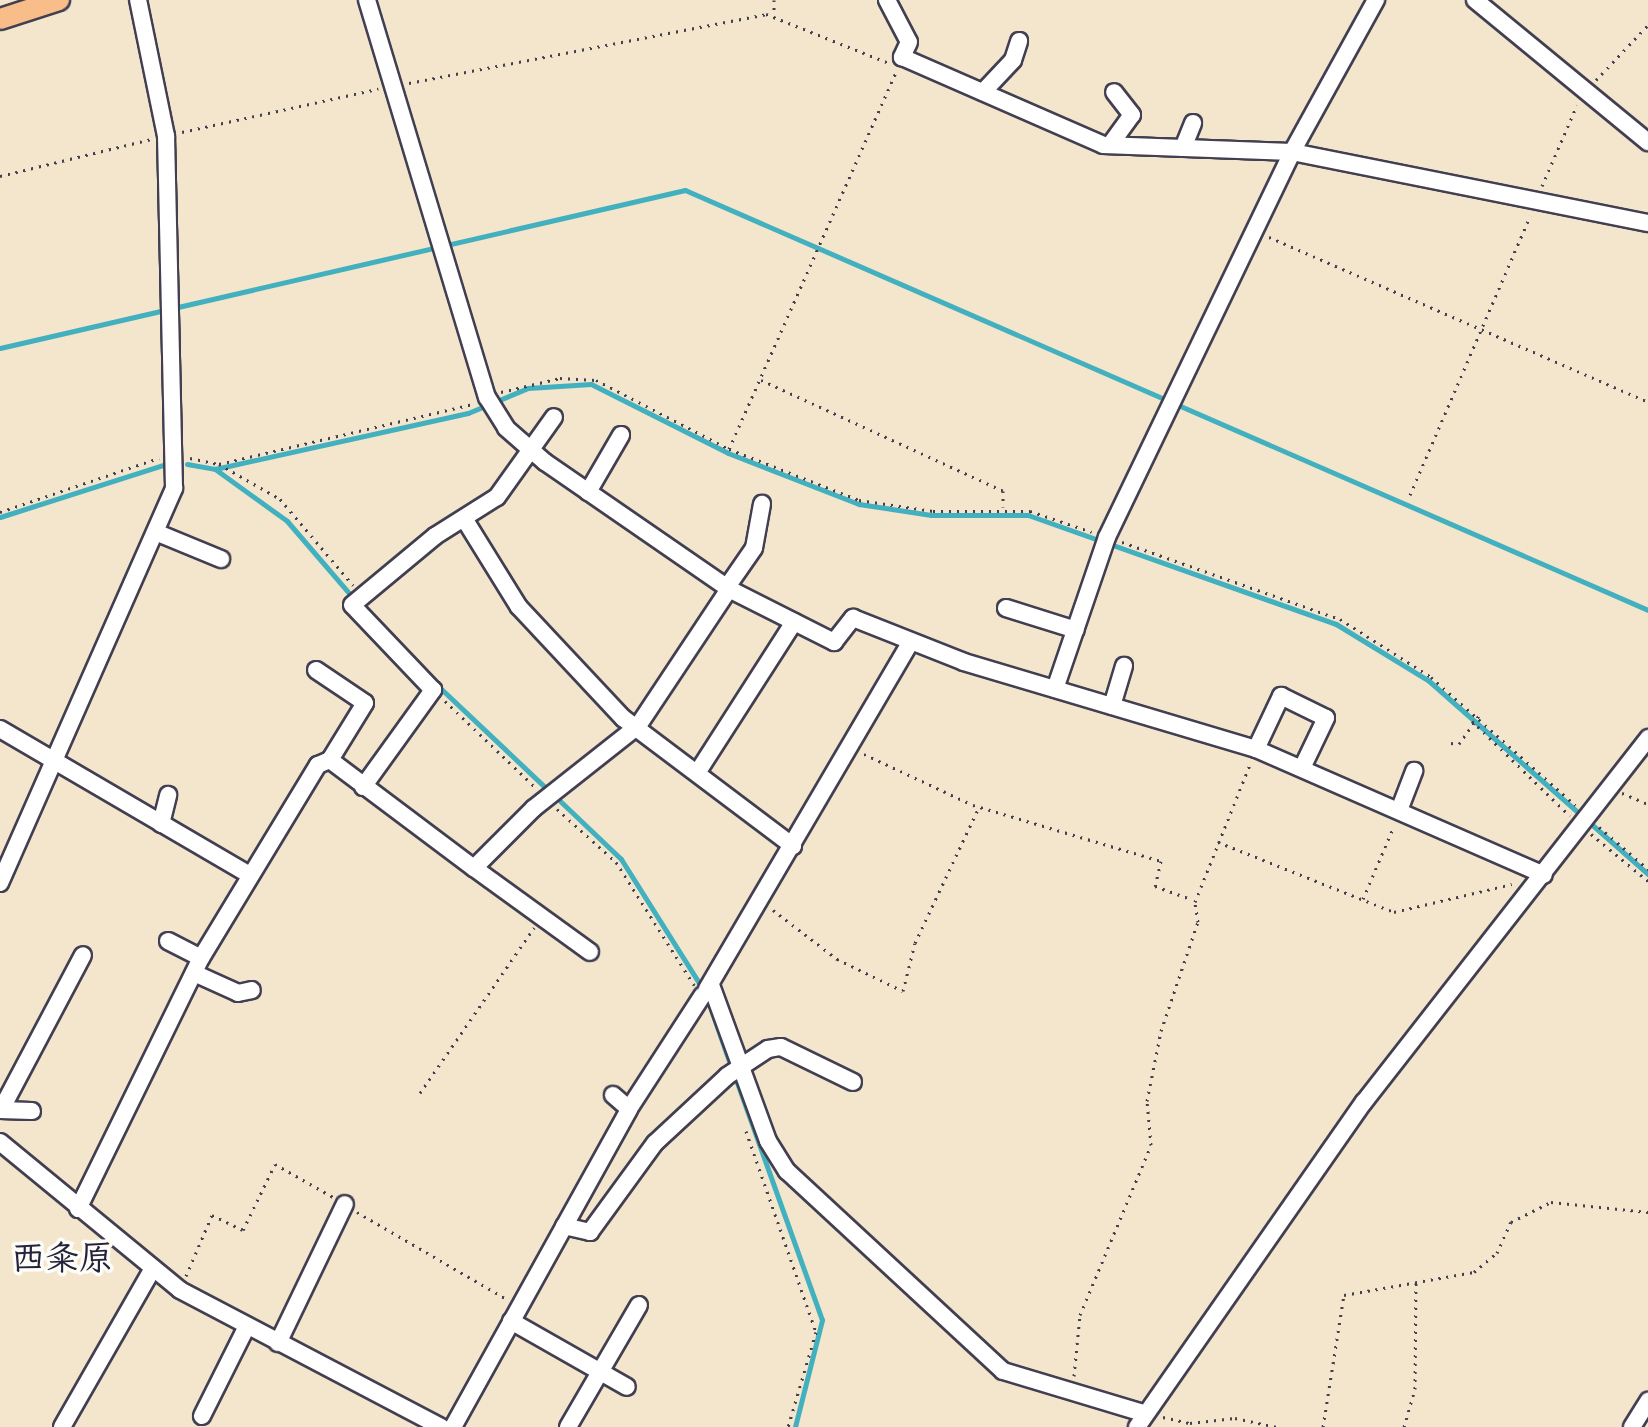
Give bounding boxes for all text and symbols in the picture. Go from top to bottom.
district label: 西粂原 [11,1239,113,1279]

